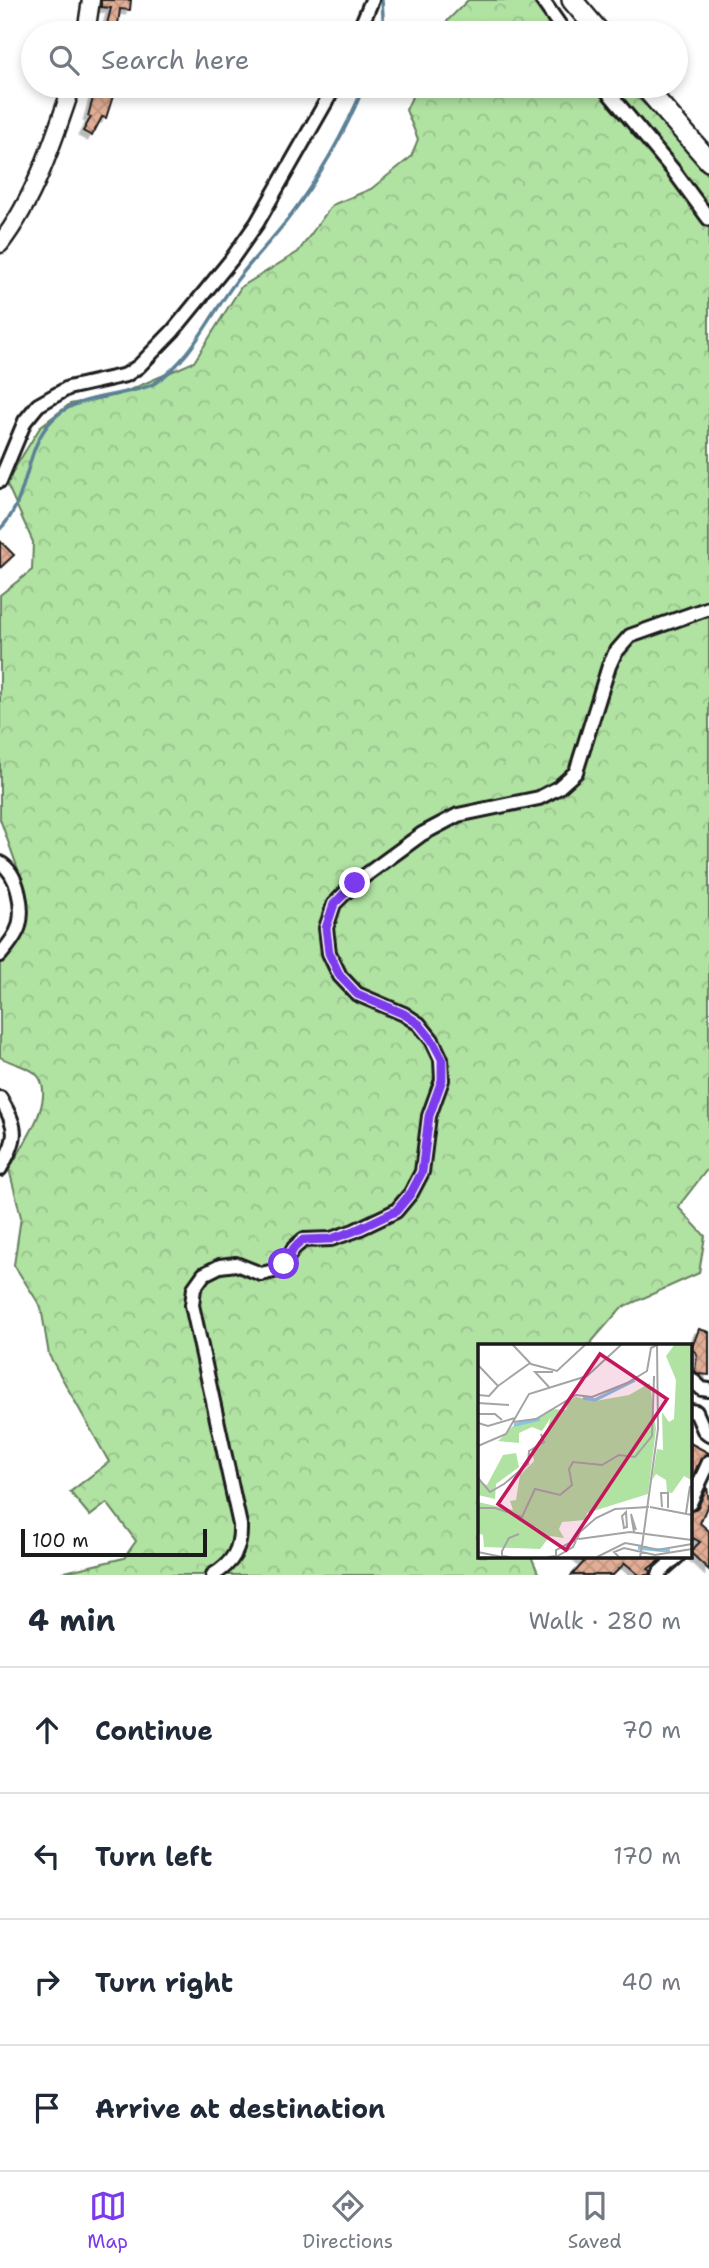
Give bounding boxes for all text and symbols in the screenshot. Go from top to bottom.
search box [21,21,688,98]
icon: search [45,41,83,79]
text: Search here [101,42,250,77]
route end [339,867,370,898]
route start [268,1248,299,1279]
inset map [478,1344,692,1558]
scale bar [21,1526,206,1558]
text: 100 m [32,1528,89,1553]
text: 4 min [28,1600,115,1641]
text: Walk · 280 m [528,1606,681,1636]
icon: ahead [28,1711,66,1749]
text: Continue [95,1713,213,1748]
text: 70 m [622,1715,681,1745]
icon: left [28,1837,66,1875]
text: Turn left [95,1839,212,1874]
text: 170 m [613,1841,681,1871]
icon: right [28,1963,66,2001]
text: Turn right [95,1965,233,2000]
text: 40 m [621,1967,681,1997]
icon: arrive [28,2089,66,2127]
text: Arrive at destination [95,2091,385,2126]
tab: Map [87,2187,128,2254]
tab: Directions [303,2187,393,2254]
tab: Saved [568,2187,622,2254]

